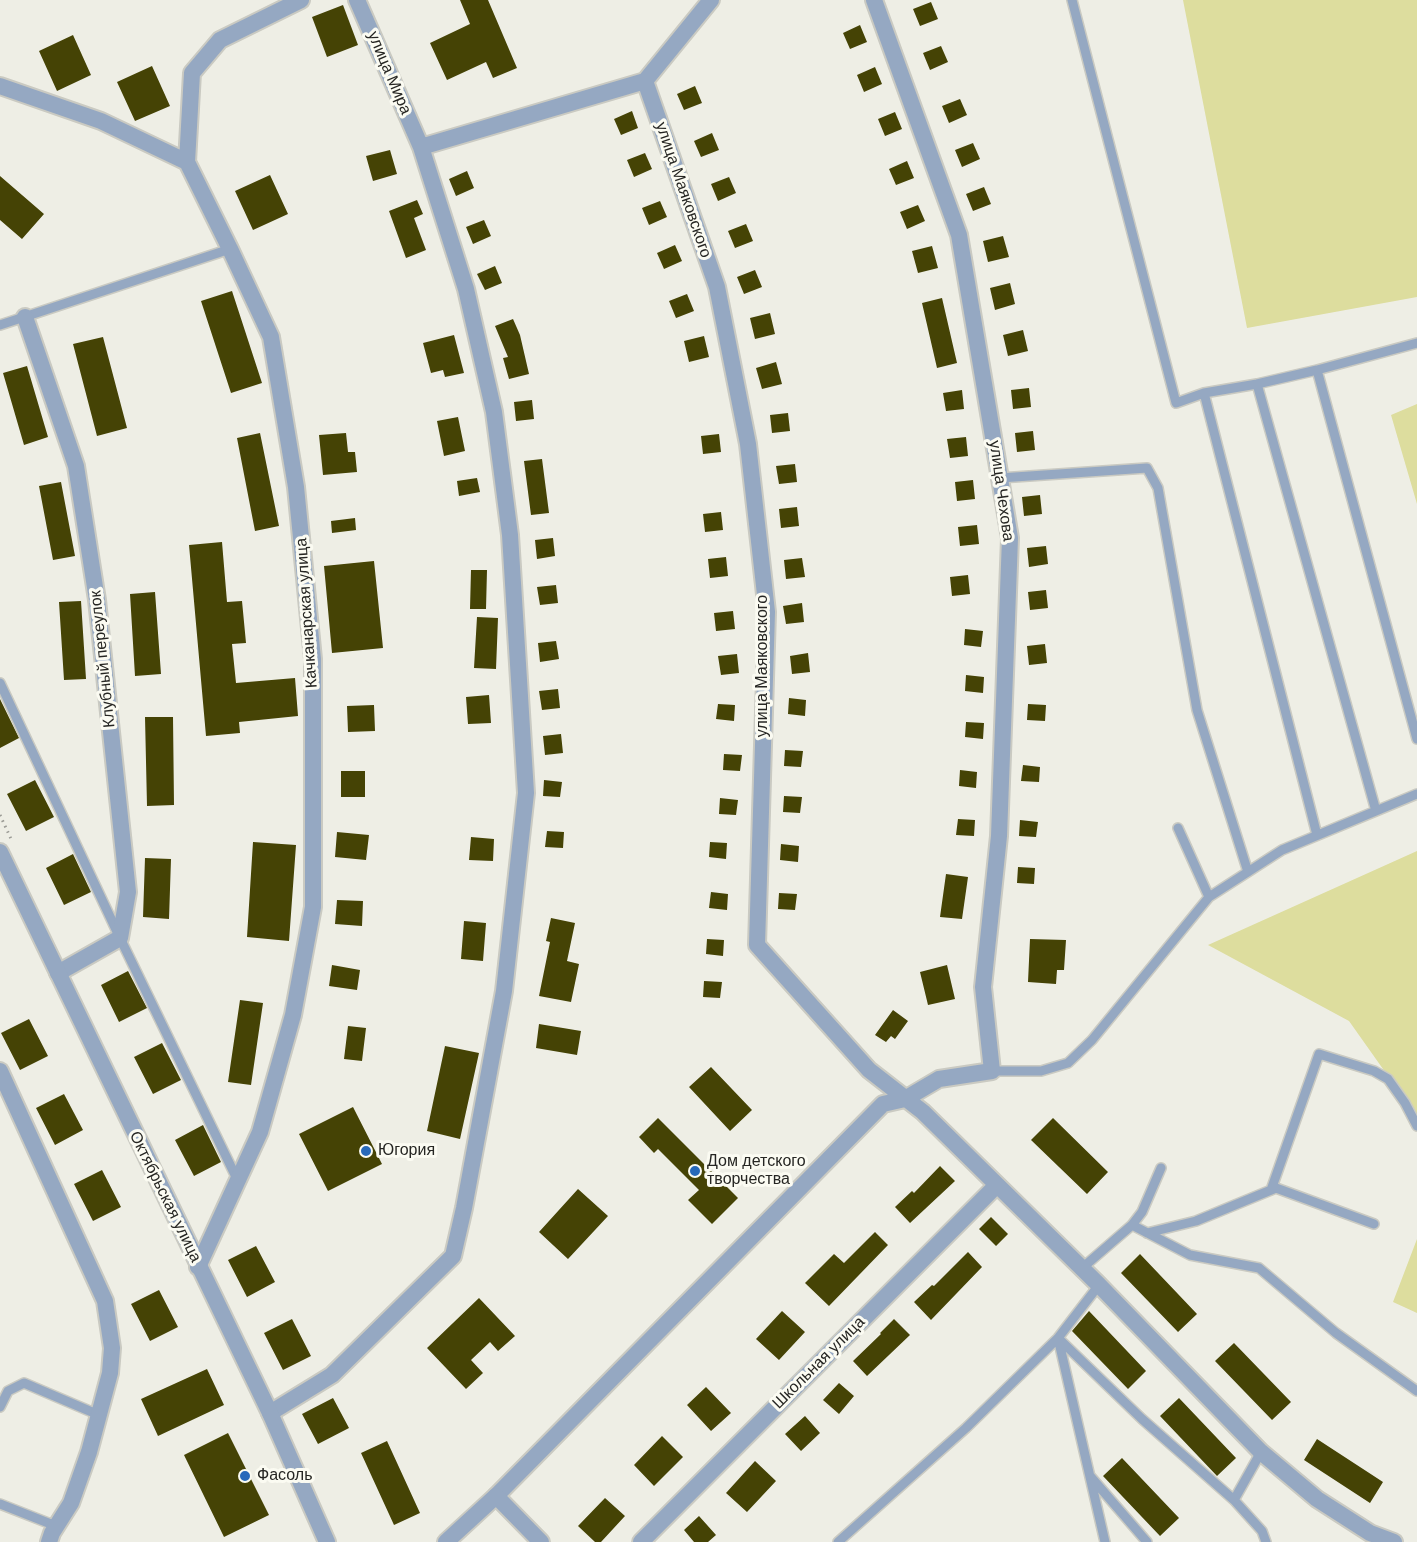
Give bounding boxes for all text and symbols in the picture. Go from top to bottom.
street label: улица Мира [363,29,415,117]
street label: улица Маяковского [651,120,715,260]
street label: улица Чехова [984,439,1018,543]
street label: Качканарская улица [292,537,322,689]
street label: Клубный переулок [86,589,120,729]
street label: улица Маяковского [753,595,773,737]
street label: Октябрьская улица [125,1128,205,1266]
place label: Югория [378,1141,435,1161]
marker: Югория [359,1144,373,1158]
place label: Дом детского творчества [707,1152,806,1190]
marker: Дом детского творчества [688,1164,702,1178]
street label: Школьная улица [769,1313,869,1413]
place label: Фасоль [257,1466,312,1486]
marker: Фасоль [238,1469,252,1483]

